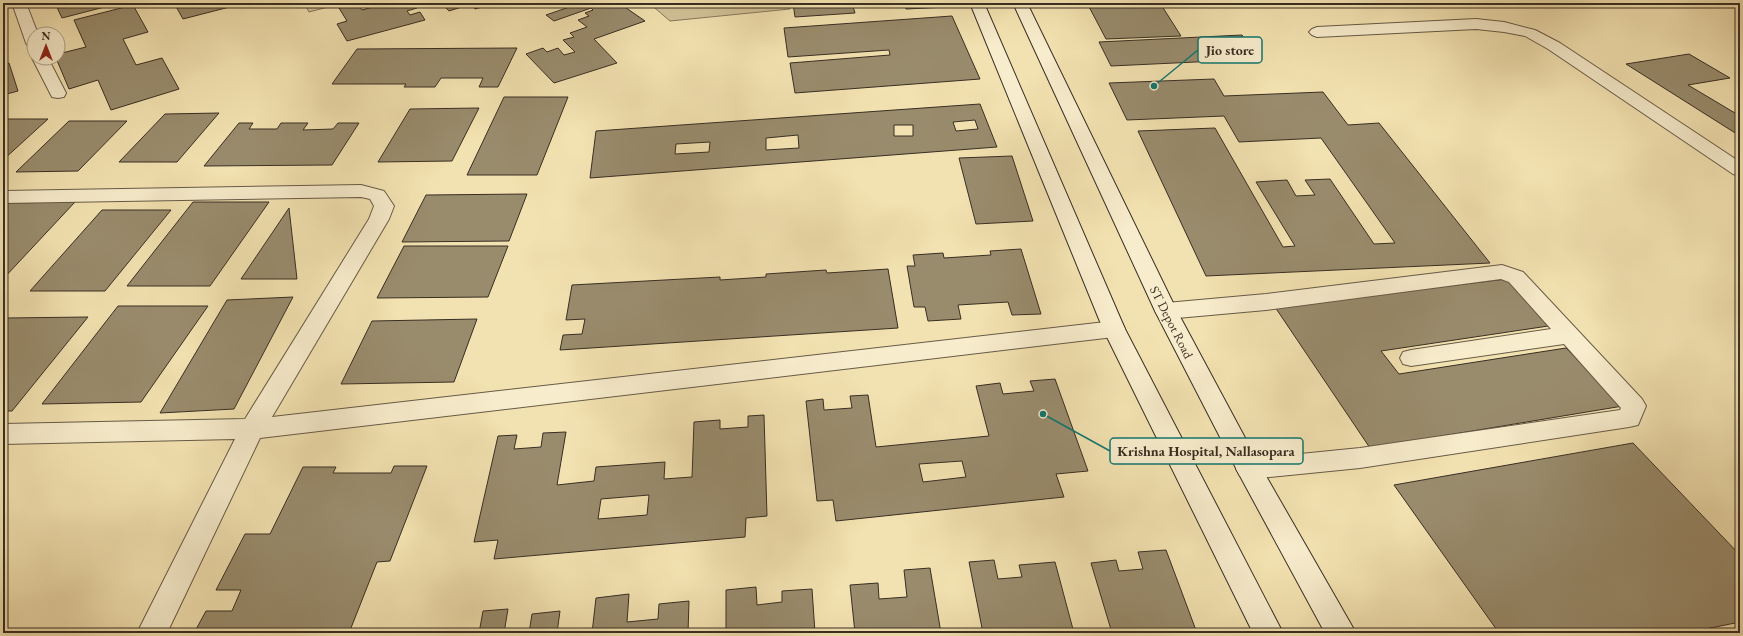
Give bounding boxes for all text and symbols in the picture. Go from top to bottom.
north arrow [26,26,66,66]
text: N [42,29,51,43]
callout: Jio store [1198,37,1262,63]
text: Jio store [1204,41,1254,59]
street label: ST Depot Road [1146,283,1197,362]
callout: Krishna Hospital, Nallasopara [1110,438,1303,464]
text: Krishna Hospital, Nallasopara [1117,442,1296,460]

